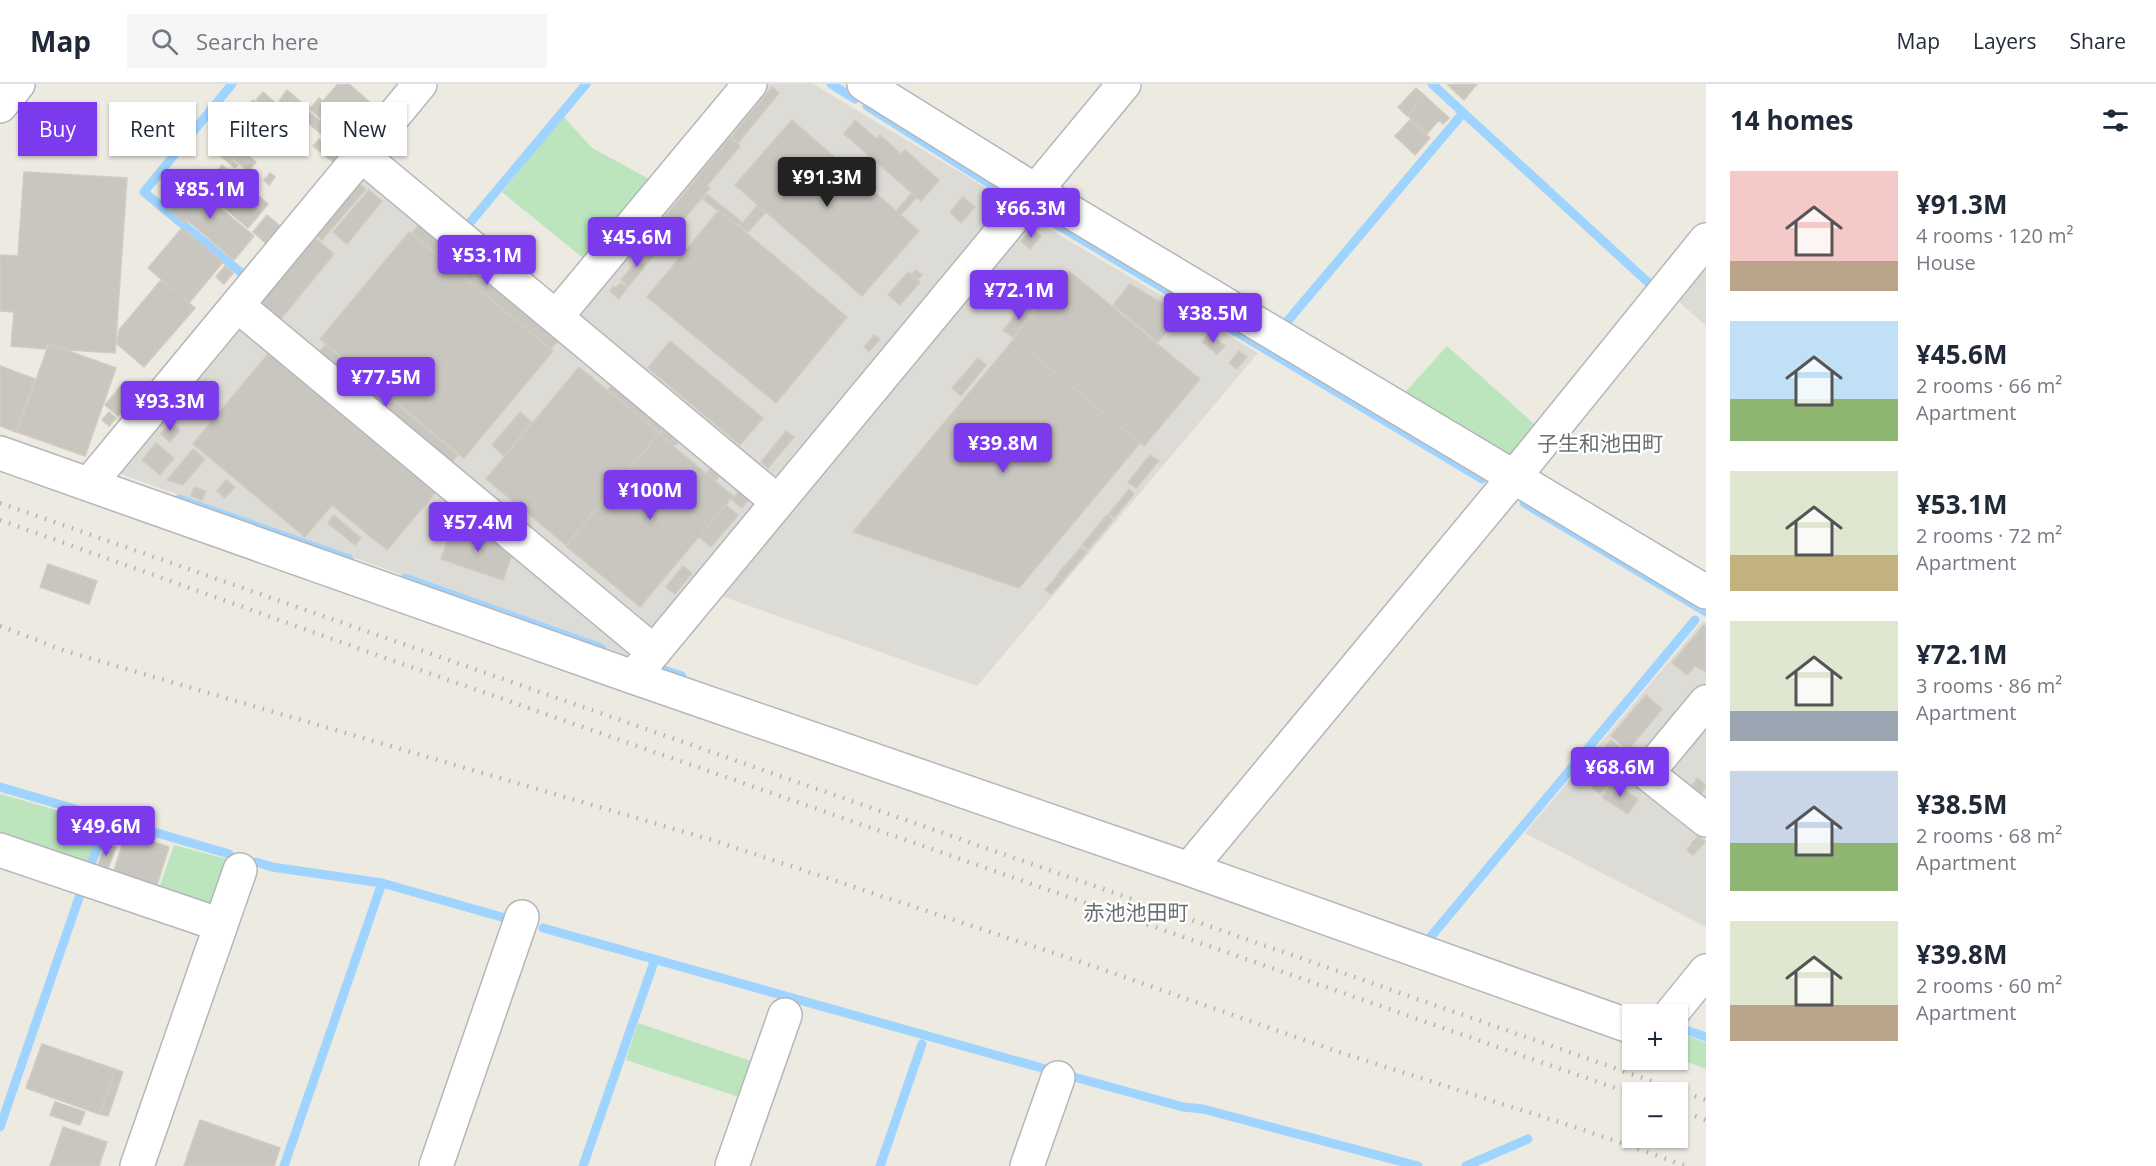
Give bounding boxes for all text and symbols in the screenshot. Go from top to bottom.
search box [127,14,547,68]
text: Map [30,22,91,60]
icon: search [148,25,181,58]
text: Search here [196,26,319,56]
text: Map [1897,27,1940,55]
text: Layers [1973,27,2037,55]
text: Share [2070,27,2126,55]
chip: Buy [18,102,97,156]
chip: Rent [109,102,196,156]
chip: Filters [208,102,309,156]
chip: New [321,102,407,156]
text: 14 homes [1730,102,1854,138]
icon: filters [2099,104,2132,137]
pin: ¥91.3M [778,157,876,208]
text: ¥91.3M [792,163,862,190]
pin: ¥85.1M [161,169,259,220]
text: ¥85.1M [175,175,245,202]
text: ¥91.3M [1916,186,2007,222]
pin: ¥66.3M [982,188,1080,239]
text: ¥66.3M [996,194,1066,221]
icon: home [1778,195,1850,267]
pin: ¥45.6M [588,217,686,268]
text: 4 rooms · 120 m² [1916,222,2074,249]
text: ¥45.6M [602,223,672,250]
pin: ¥53.1M [438,235,536,286]
text: ¥53.1M [452,241,522,268]
text: House [1916,249,1976,276]
pin: ¥72.1M [970,270,1068,321]
text: ¥72.1M [984,276,1054,303]
pin: ¥38.5M [1164,293,1262,344]
text: ¥38.5M [1178,299,1248,326]
text: ¥45.6M [1916,336,2007,372]
icon: home [1778,345,1850,417]
pin: ¥77.5M [337,357,435,408]
text: ¥77.5M [351,363,421,390]
text: 2 rooms · 66 m² [1916,372,2062,399]
pin: ¥93.3M [121,381,219,432]
text: ¥93.3M [135,387,205,414]
text: Apartment [1916,399,2016,426]
pin: ¥39.8M [954,423,1052,474]
text: ¥39.8M [968,429,1038,456]
district label: 子生和池田町 [1537,429,1663,457]
pin: ¥100M [608,470,692,521]
text: ¥100M [618,476,682,503]
text: ¥53.1M [1916,486,2007,522]
icon: home [1778,495,1850,567]
pin: ¥57.4M [429,502,527,553]
text: ¥57.4M [443,508,513,535]
text: 2 rooms · 72 m² [1916,522,2062,549]
text: Apartment [1916,549,2016,576]
text: ¥72.1M [1916,636,2007,672]
icon: home [1778,645,1850,717]
text: 3 rooms · 86 m² [1916,672,2062,699]
text: Apartment [1916,699,2016,726]
pin: ¥68.6M [1571,747,1669,798]
text: ¥68.6M [1585,753,1655,780]
text: ¥38.5M [1916,786,2007,822]
icon: home [1778,795,1850,867]
pin: ¥49.6M [57,806,155,857]
text: ¥49.6M [71,812,141,839]
text: 2 rooms · 68 m² [1916,822,2062,849]
text: Apartment [1916,849,2016,876]
district label: 赤池池田町 [1084,898,1189,926]
text: ¥39.8M [1916,936,2007,972]
icon: home [1778,945,1850,1017]
text: 2 rooms · 60 m² [1916,972,2062,999]
text: Apartment [1916,999,2016,1026]
map controls [1622,1004,1688,1148]
button: + [1622,1004,1688,1070]
button: − [1622,1082,1688,1148]

